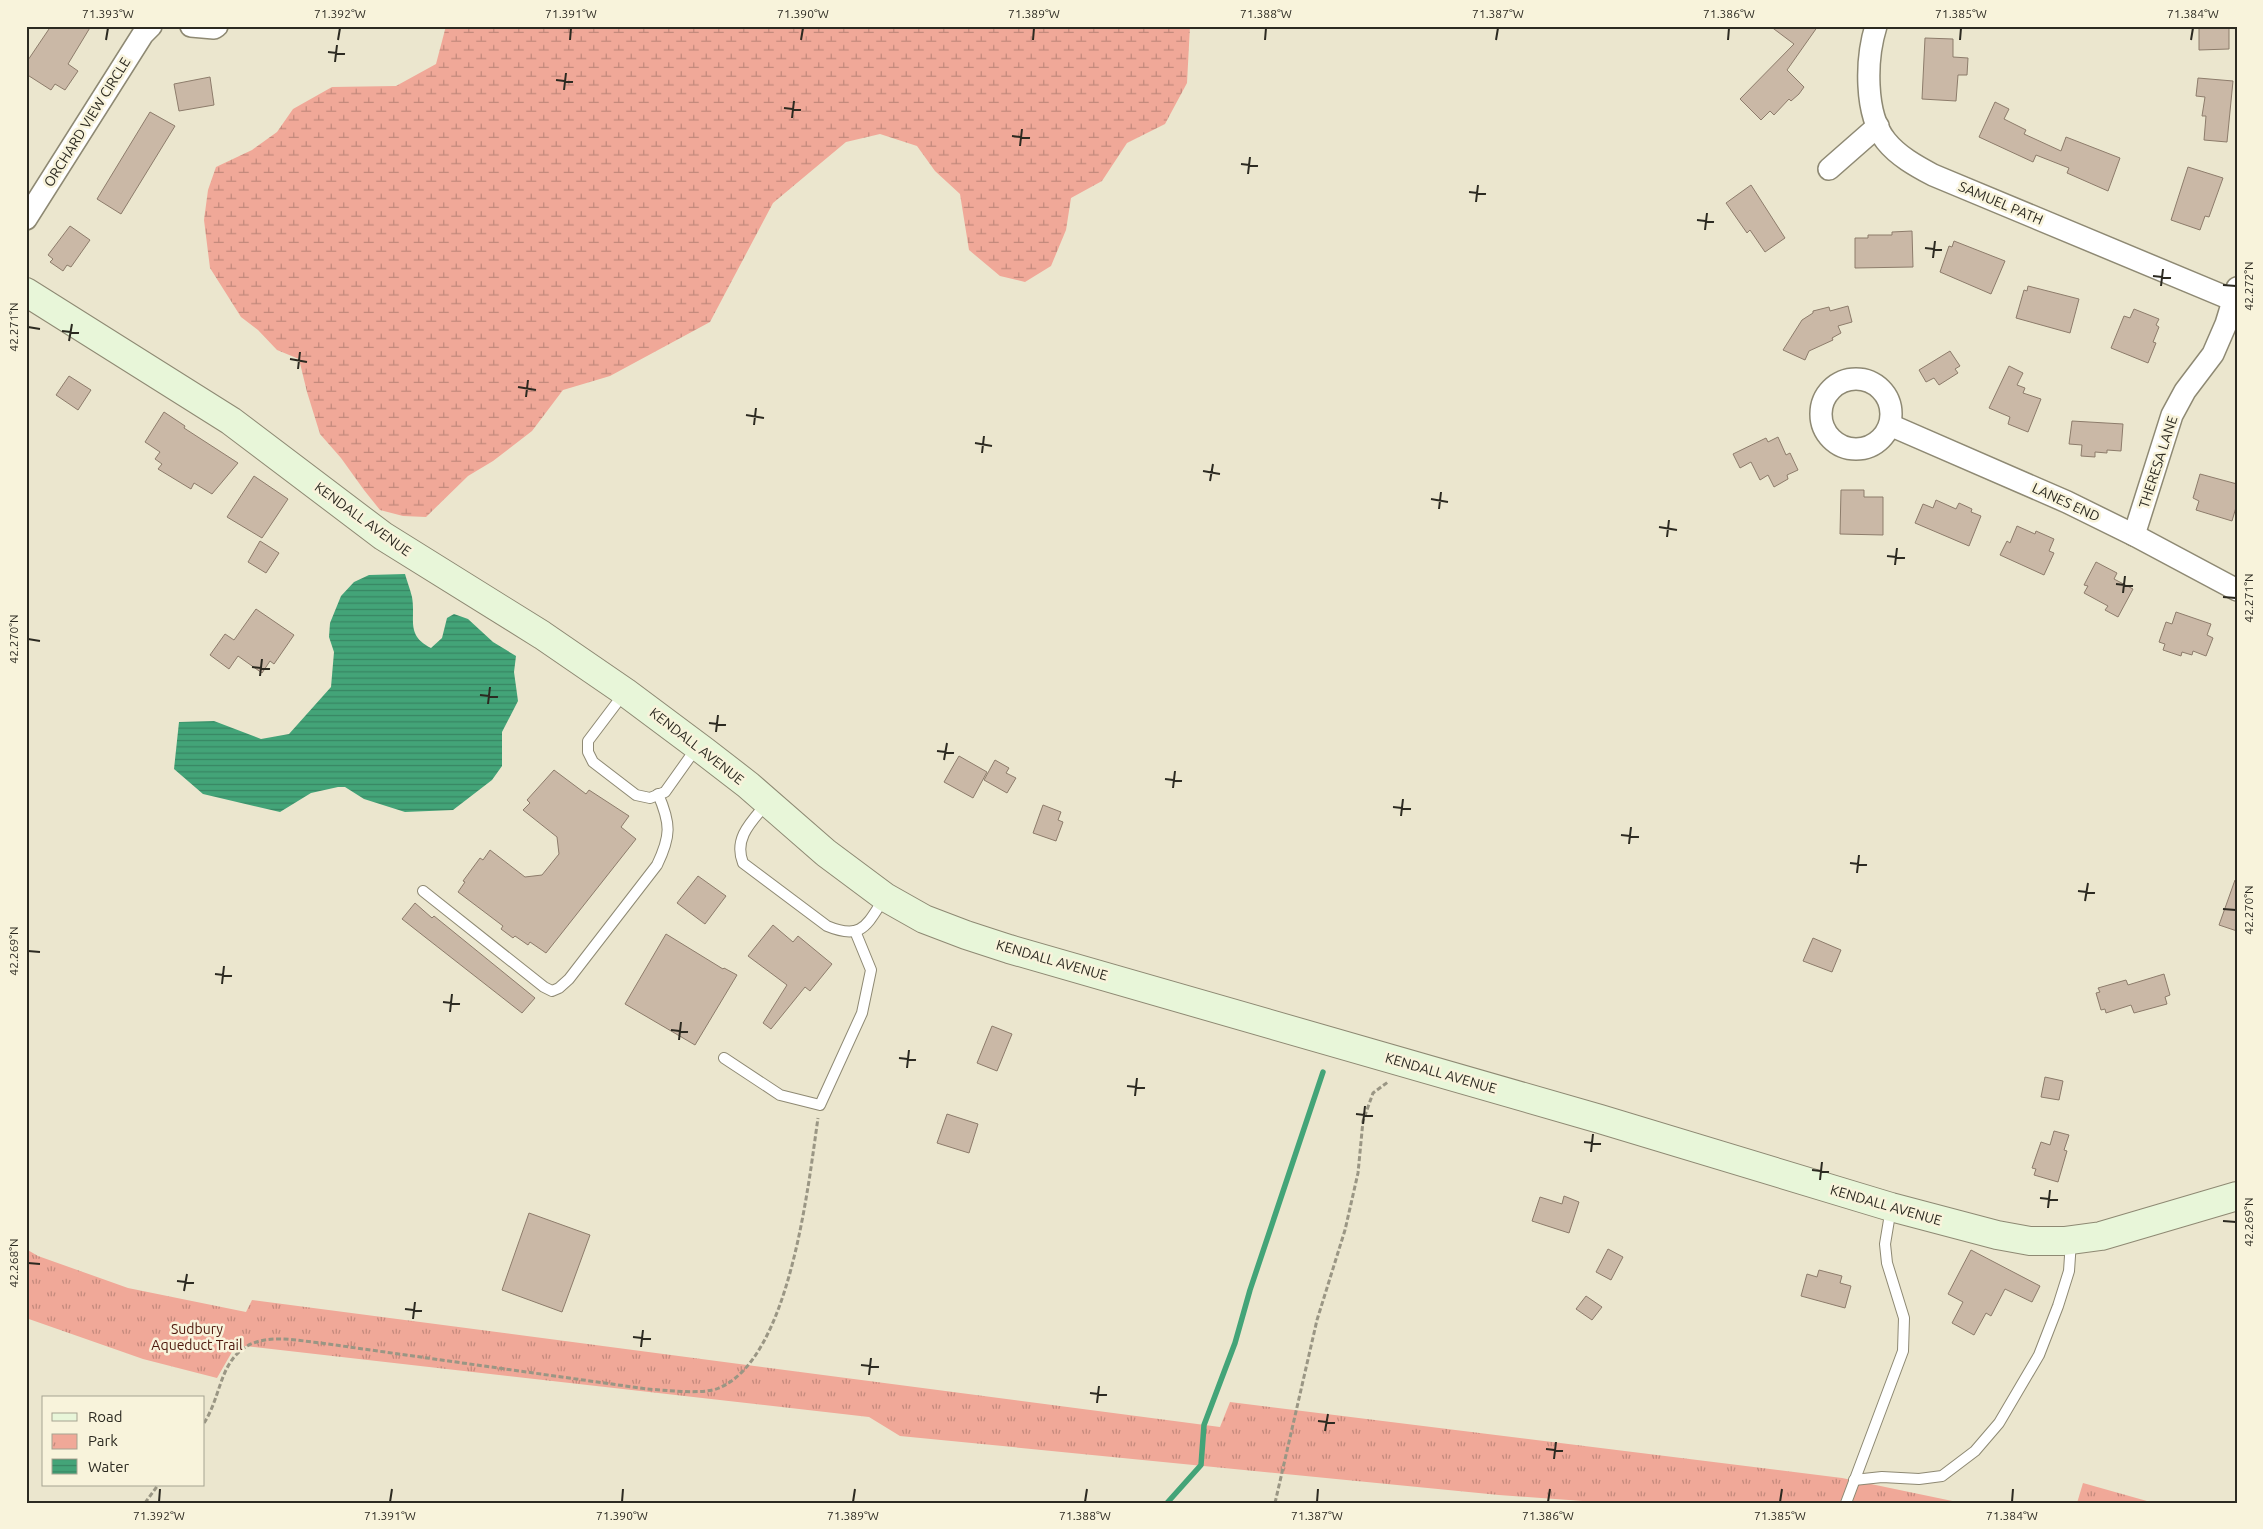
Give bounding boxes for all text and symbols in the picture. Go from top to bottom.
text: 71.393°W [82,7,134,20]
text: 71.392°W [314,7,366,20]
text: 71.391°W [545,7,597,20]
text: 71.390°W [777,7,829,20]
text: 71.389°W [1008,7,1060,20]
text: 71.388°W [1240,7,1292,20]
text: 71.387°W [1472,7,1524,20]
text: 71.386°W [1703,7,1755,20]
text: 71.385°W [1935,7,1987,20]
text: 71.384°W [2167,7,2219,20]
street label: ORCHARD VIEW CIRCLE [41,54,133,190]
street label: SAMUEL PATH [1956,178,2046,228]
text: 42.272°N [2242,261,2255,311]
text: 42.271°N [7,302,20,352]
street label: THERESA LANE [2136,414,2180,510]
street label: KENDALL AVENUE [312,479,414,559]
street label: LANES END [2030,479,2102,525]
text: 42.271°N [2242,573,2255,623]
text: 42.270°N [7,614,20,664]
street label: KENDALL AVENUE [647,704,747,788]
text: 42.270°N [2242,885,2255,935]
text: 42.269°N [7,926,20,976]
street label: KENDALL AVENUE [994,936,1110,984]
street label: KENDALL AVENUE [1383,1049,1499,1097]
street label: KENDALL AVENUE [1828,1181,1944,1229]
text: 42.269°N [2242,1197,2255,1247]
text: 42.268°N [7,1238,20,1288]
park label: Sudbury Aqueduct Trail [151,1321,243,1353]
legend [42,1396,205,1486]
text: Road [88,1408,123,1425]
text: Park [88,1432,118,1449]
text: Water [88,1458,129,1475]
text: 71.392°W [133,1509,185,1522]
text: 71.391°W [364,1509,416,1522]
text: 71.390°W [596,1509,648,1522]
text: 71.389°W [827,1509,879,1522]
text: 71.388°W [1059,1509,1111,1522]
text: 71.387°W [1291,1509,1343,1522]
text: 71.386°W [1522,1509,1574,1522]
text: 71.385°W [1754,1509,1806,1522]
text: 71.384°W [1986,1509,2038,1522]

